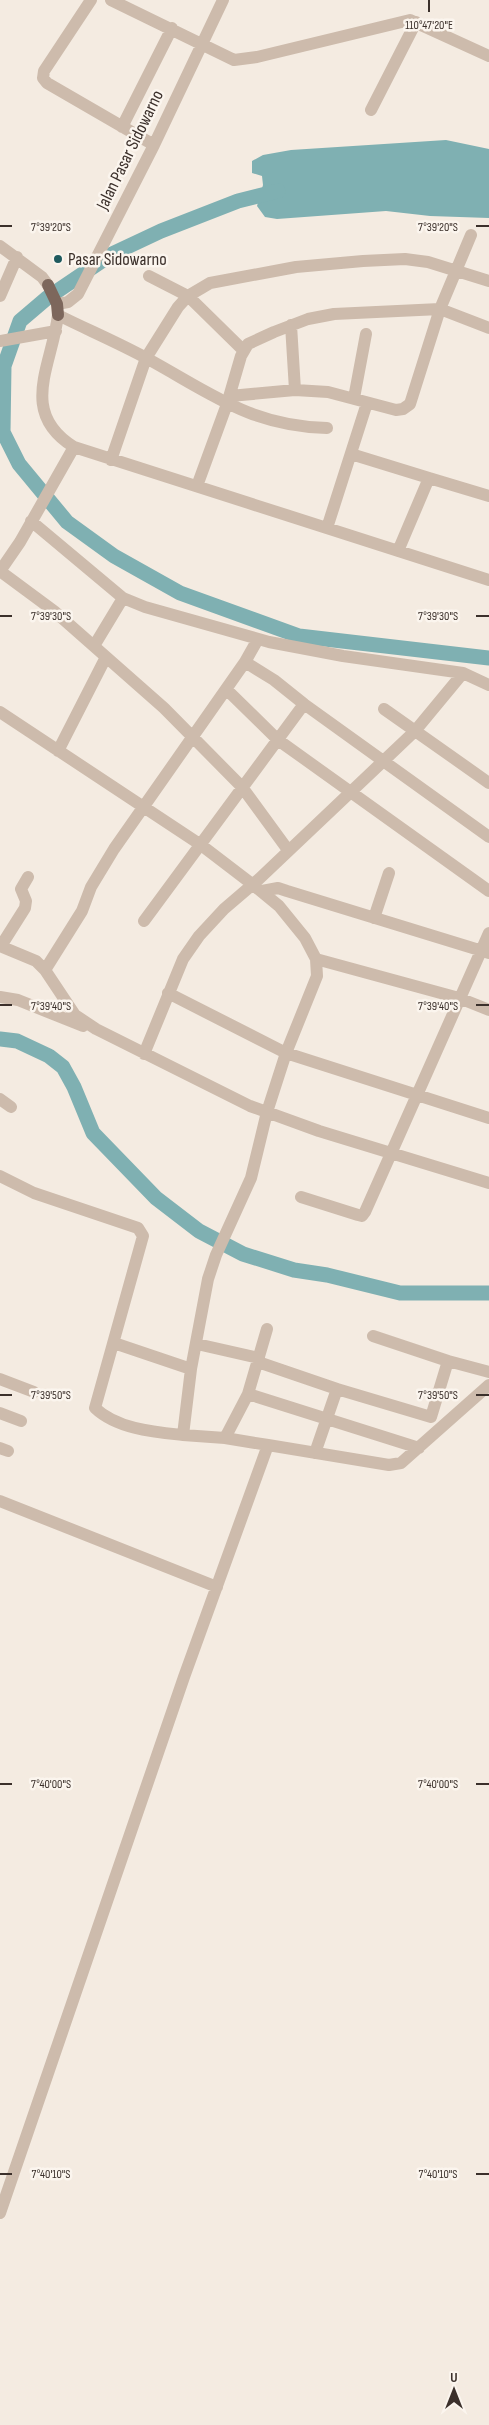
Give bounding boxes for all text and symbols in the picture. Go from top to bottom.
text: 110°47'20"E [405,18,453,33]
street label: Jalan Pasar Sidowarno [92,87,168,214]
text: 7°39'20"S [31,220,71,235]
text: 7°39'20"S [418,220,458,235]
place label: Pasar Sidowarno [68,249,167,270]
marker: Pasar Sidowarno [52,253,64,265]
text: 7°39'30"S [31,609,71,624]
text: 7°39'30"S [418,609,458,624]
text: 7°39'40"S [31,999,71,1014]
text: 7°39'40"S [418,999,458,1014]
text: 7°39'50"S [31,1388,71,1403]
text: 7°39'50"S [418,1388,458,1403]
text: 7°40'00"S [31,1777,71,1792]
text: 7°40'00"S [418,1777,458,1792]
text: 7°40'10"S [32,2167,71,2182]
text: 7°40'10"S [419,2167,458,2182]
north arrow [429,2365,479,2415]
text: U [450,2369,458,2386]

